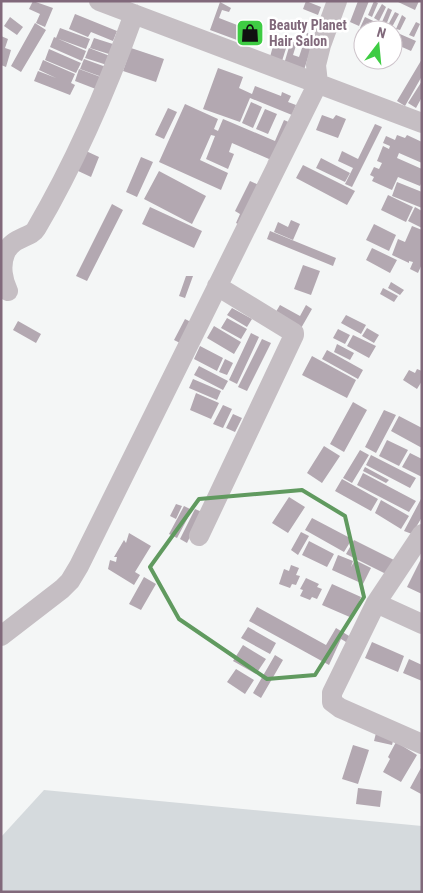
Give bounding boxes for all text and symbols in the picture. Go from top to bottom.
place label: Beauty Planet Hair Salon [269,17,347,49]
shop icon: Beauty Planet Hair Salon [235,18,265,48]
north arrow [353,20,403,70]
text: N [375,24,388,41]

